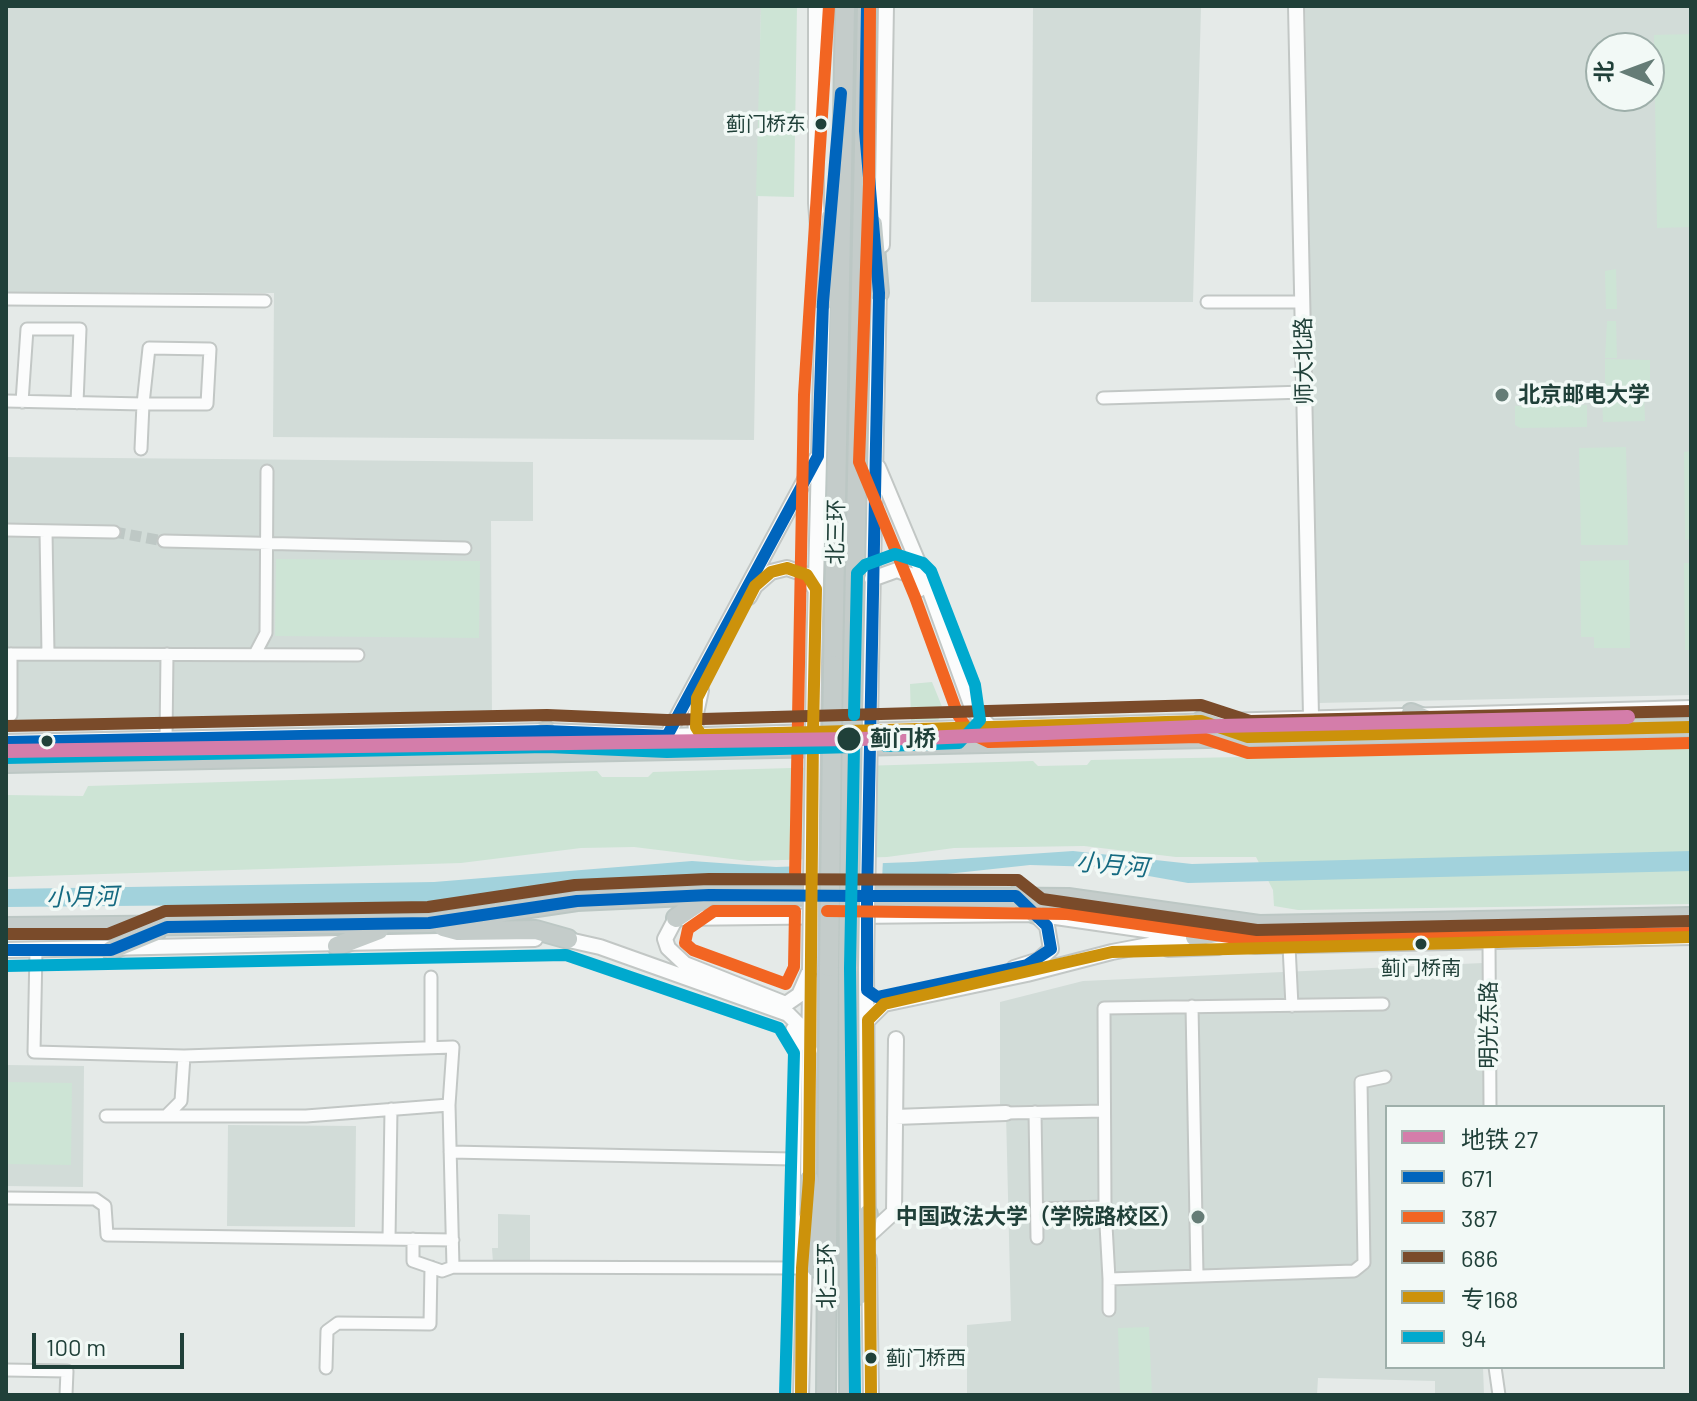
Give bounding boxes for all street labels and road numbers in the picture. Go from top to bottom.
street label: 师大北路 [1290,317,1318,405]
street label: 北三环 [822,499,850,565]
street label: 明光东路 [1476,981,1502,1069]
street label: 北三环 [814,1243,840,1309]

